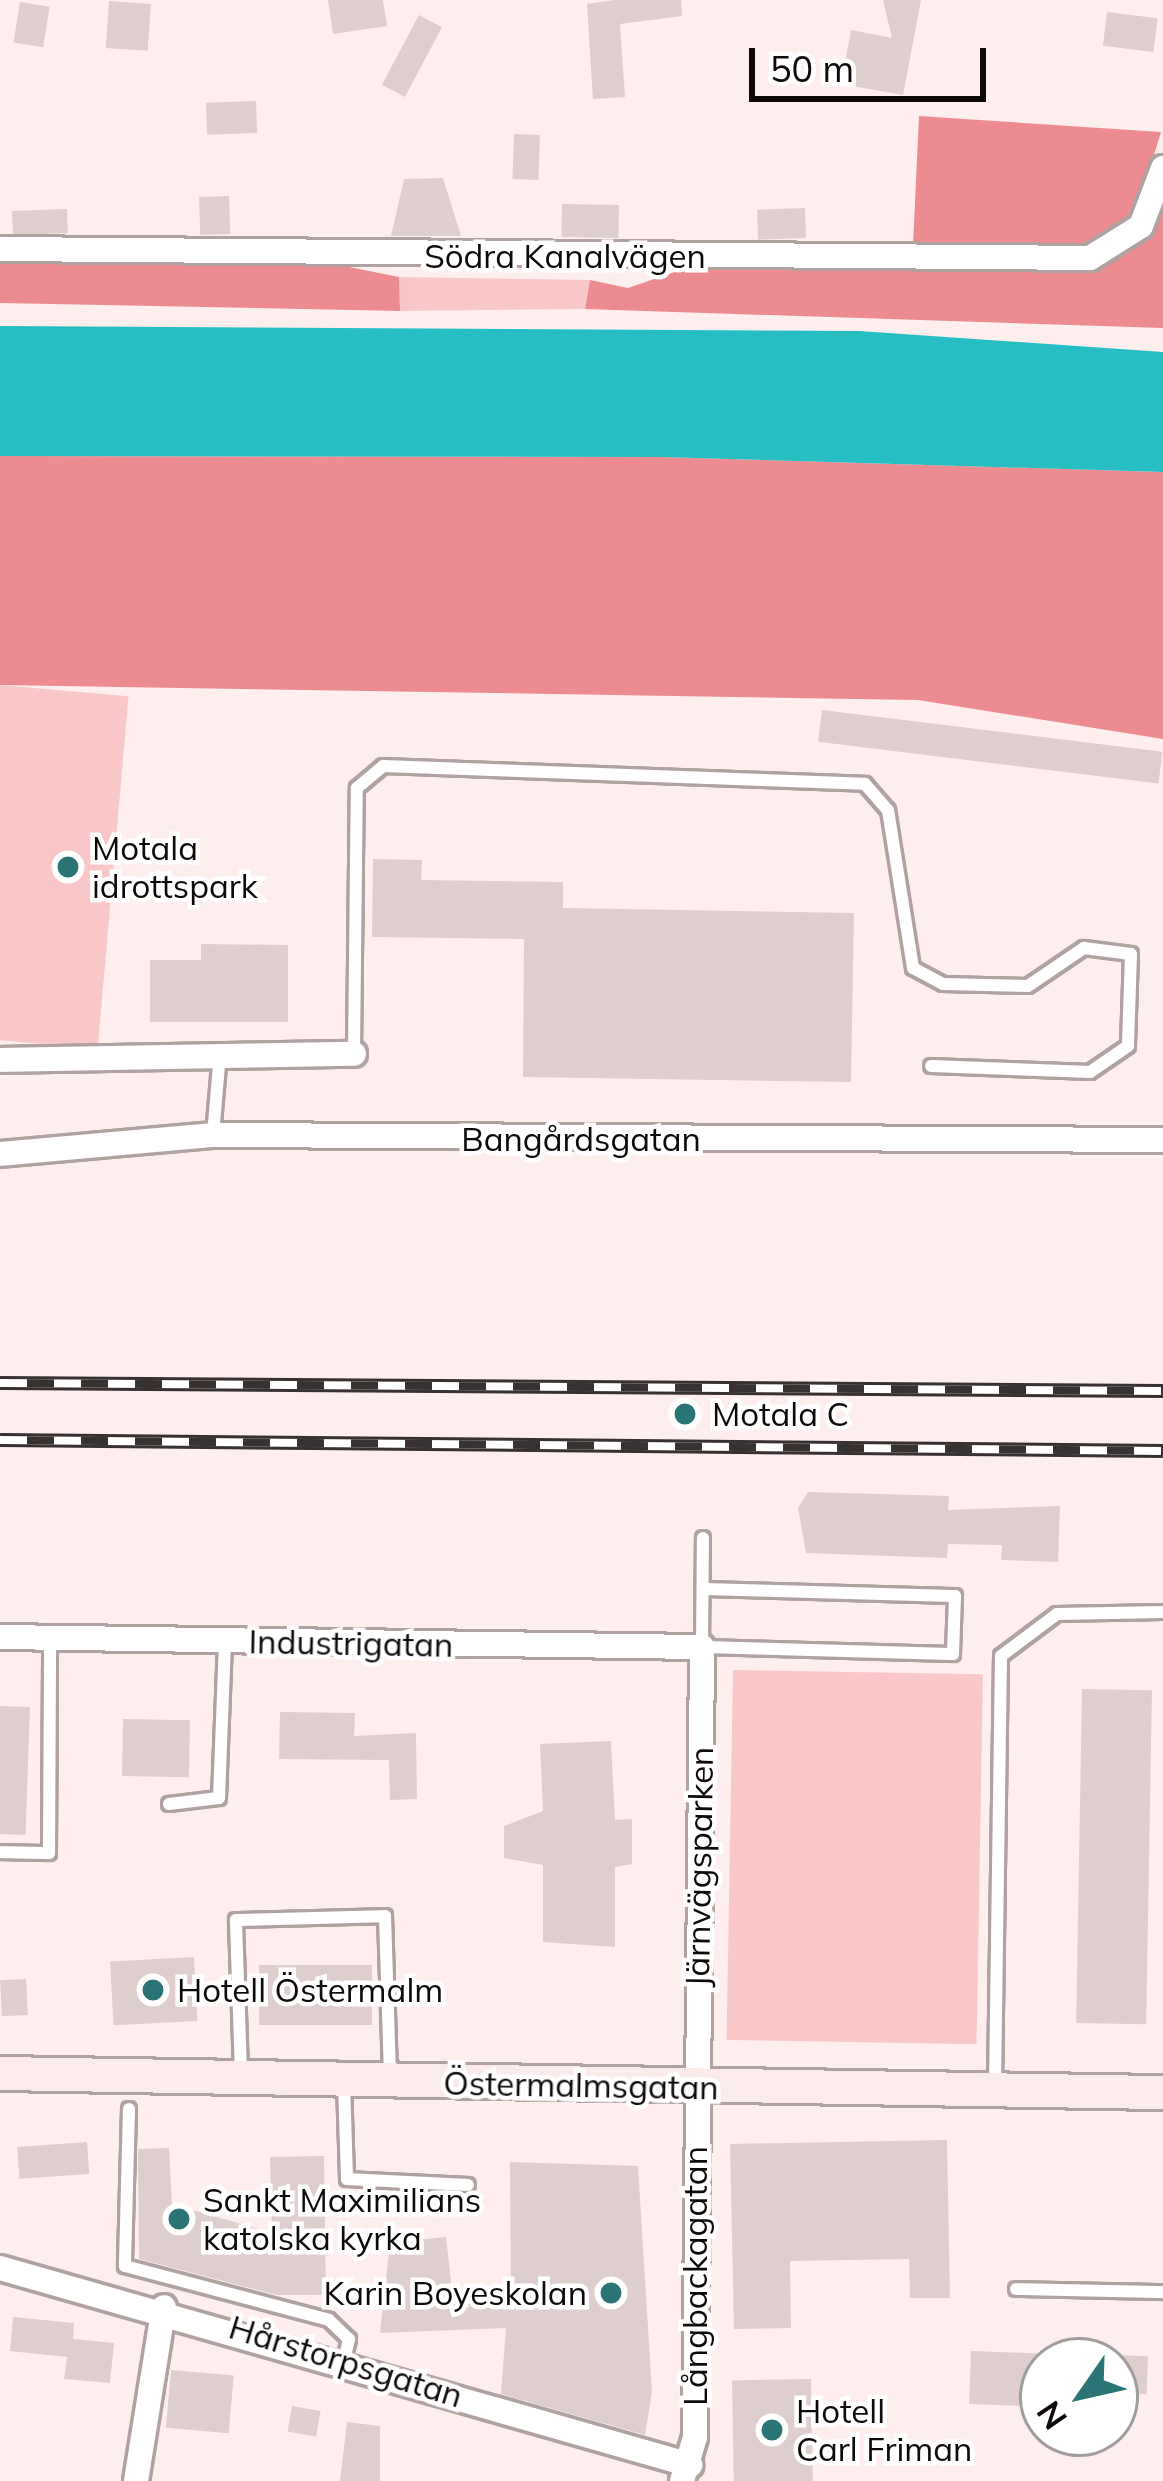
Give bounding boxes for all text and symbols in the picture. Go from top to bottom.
scale bar [755,24,992,98]
text: 50 m [770,46,854,91]
street label: Södra Kanalvägen [424,236,706,276]
place label: Motala idrottspark [92,828,258,906]
marker: Motala idrottspark [55,854,81,880]
street label: Bangårdsgatan [461,1119,701,1159]
place label: Motala C [712,1394,849,1434]
marker: Motala C [669,1398,701,1430]
street label: Industrigatan [248,1621,454,1665]
street label: Järnvägsparken [677,1746,721,1988]
place label: Hotell Östermalm [177,1970,443,2010]
marker: Hotell Östermalm [140,1977,166,2003]
street label: Östermalmsgatan [443,2063,719,2107]
street label: Långbackagatan [675,2146,715,2406]
place label: Sankt Maximilians katolska kyrka [203,2180,481,2258]
marker: Sankt Maximilians katolska kyrka [166,2206,192,2232]
place label: Karin Boyeskolan [323,2273,587,2313]
marker: Karin Boyeskolan [598,2280,624,2306]
street label: Hårstorpsgatan [225,2307,467,2415]
north arrow [1019,2337,1139,2457]
place label: Hotell Carl Friman [796,2391,972,2469]
text: N [1027,2394,1075,2438]
marker: Hotell Carl Friman [759,2417,785,2443]

